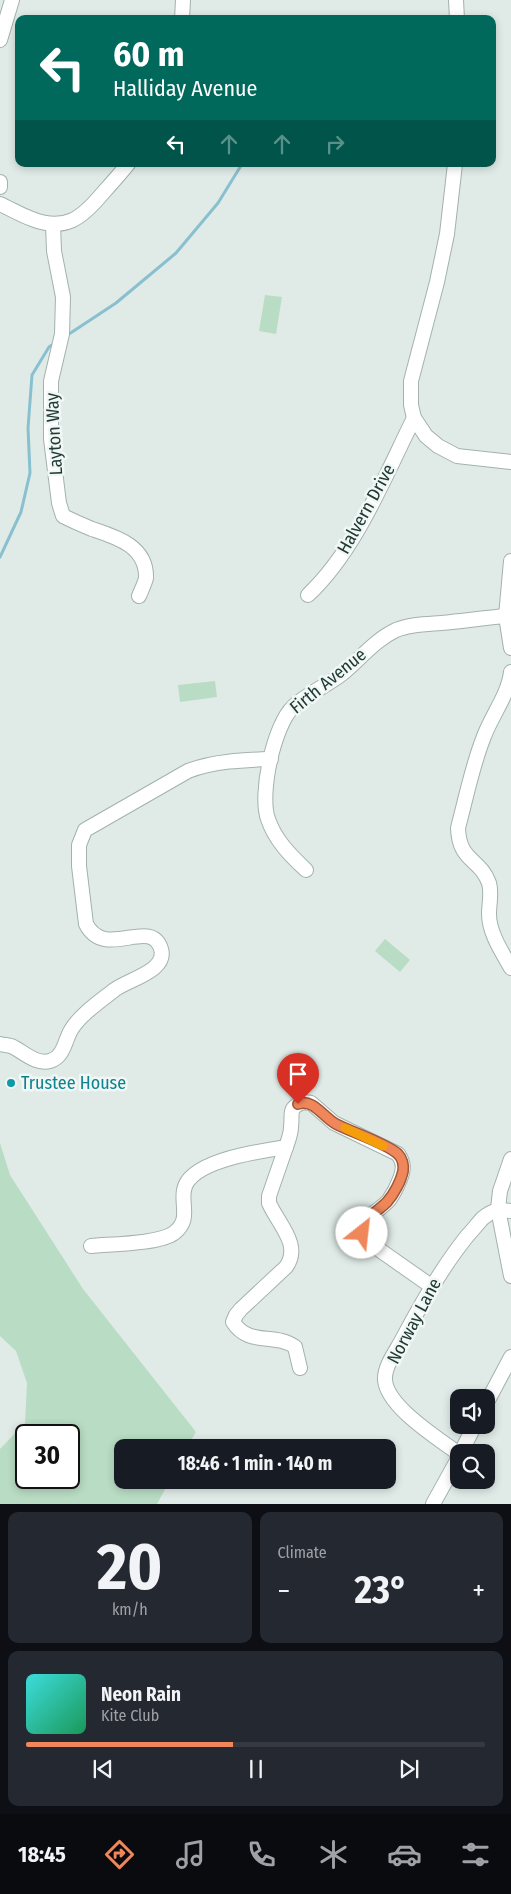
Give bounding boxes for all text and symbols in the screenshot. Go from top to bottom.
text: 60 m [113,33,184,75]
icon: left [30,35,95,100]
text: Halliday Avenue [113,75,257,102]
icon: left [162,130,190,158]
icon: ahead [215,130,243,158]
icon: ahead [268,130,296,158]
icon: right [321,130,349,158]
street label: Layton Way [41,392,67,476]
street label: Halvern Drive [332,460,400,558]
street label: Firth Avenue [285,643,371,718]
pin [277,1053,319,1104]
icon: arrive [284,1060,312,1088]
place label: Trustee House [21,1072,126,1094]
marker: Trustee House [5,1077,17,1089]
position arrow [335,1206,387,1258]
street label: Norway Lane [382,1274,446,1368]
map controls [450,1389,495,1489]
button: sound [450,1389,495,1434]
speed limit sign: 30 [15,1424,80,1489]
button: search [450,1444,495,1489]
text: 18:46 · 1 min · 140 m [178,1452,332,1475]
text: 20 [97,1528,163,1606]
text: Climate [278,1543,327,1562]
text: 23° [355,1567,408,1613]
text: − [278,1574,290,1607]
text: + [472,1574,485,1607]
text: km/h [112,1600,148,1619]
text: Neon Rain [101,1683,181,1706]
text: Kite Club [101,1706,159,1725]
icon: previous [89,1755,117,1783]
icon: pause [242,1755,270,1783]
icon: next [395,1755,423,1783]
icon: directions [102,1837,137,1872]
icon: music [173,1837,208,1872]
icon: phone [244,1837,279,1872]
icon: climate [316,1837,351,1872]
icon: car [387,1837,422,1872]
icon: filters [458,1837,493,1872]
text: 18:45 [18,1841,66,1868]

